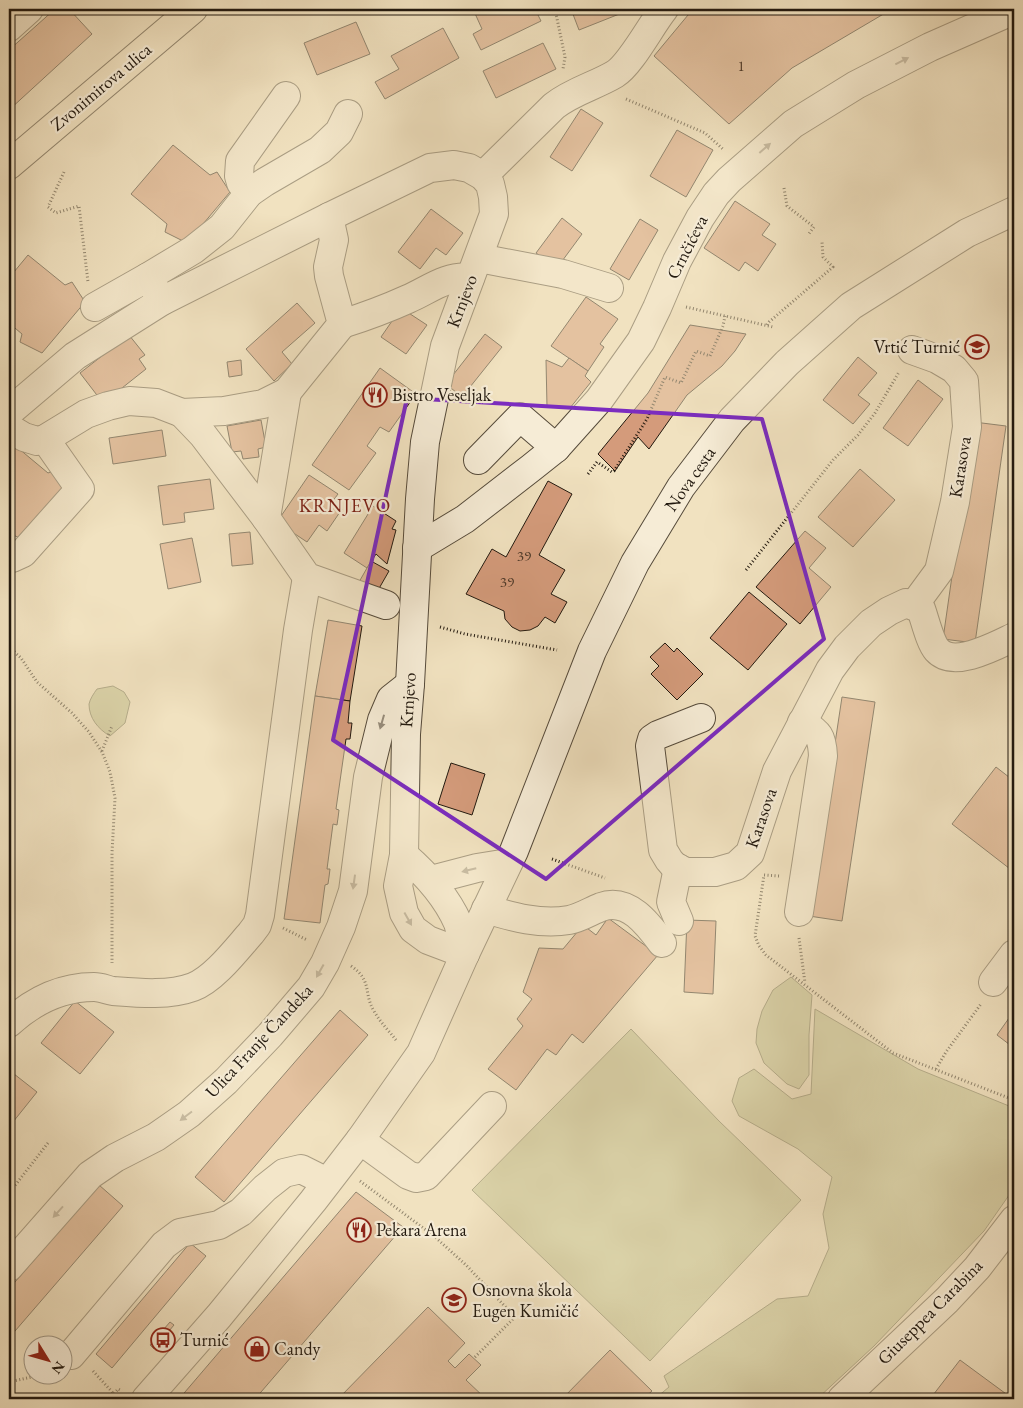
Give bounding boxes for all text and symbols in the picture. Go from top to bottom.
street label: Zvonimirova ulica [45,37,157,136]
house number: 1 [737,56,745,75]
one-way arrow [895,57,909,65]
one-way arrow [759,142,771,154]
street label: Crnčićeva [661,210,713,283]
street label: Krnjevo [441,271,482,331]
school or university icon: Vrtić Turnić [964,334,990,360]
place label: Vrtić Turnić [874,335,960,358]
restaurant icon: Bistro Veseljak [362,382,388,408]
place label: Bistro Veseljak [392,383,492,406]
street label: Karasova [943,434,976,499]
street label: Nova cesta [659,441,721,516]
district label: KRNJEVO [299,493,391,518]
house number: 39 [517,546,531,565]
house number: 39 [500,572,514,591]
street label: Krnjevo [394,672,421,728]
one-way arrow [378,714,386,730]
street label: Karasova [740,784,782,851]
one-way arrow [462,866,477,874]
one-way arrow [350,874,358,890]
one-way arrow [403,912,412,926]
one-way arrow [316,964,324,979]
street label: Ulica Franje Čandeka [200,978,318,1103]
one-way arrow [180,1110,193,1121]
one-way arrow [52,1205,64,1217]
restaurant icon: Pekara Arena [346,1217,372,1243]
place label: Pekara Arena [376,1218,467,1241]
street label: Giuseppea Carabina [872,1253,988,1369]
place label: Osnovna škola Eugen Kumičić [472,1278,579,1322]
school or university icon: Osnovna škola Eugen Kumičić [441,1287,467,1313]
bus stop icon: Turnić [150,1327,176,1353]
place label: Turnić [180,1328,229,1351]
north arrow [22,1336,72,1386]
shop icon: Candy [244,1336,270,1362]
place label: Candy [274,1337,321,1360]
text: N [47,1358,69,1378]

